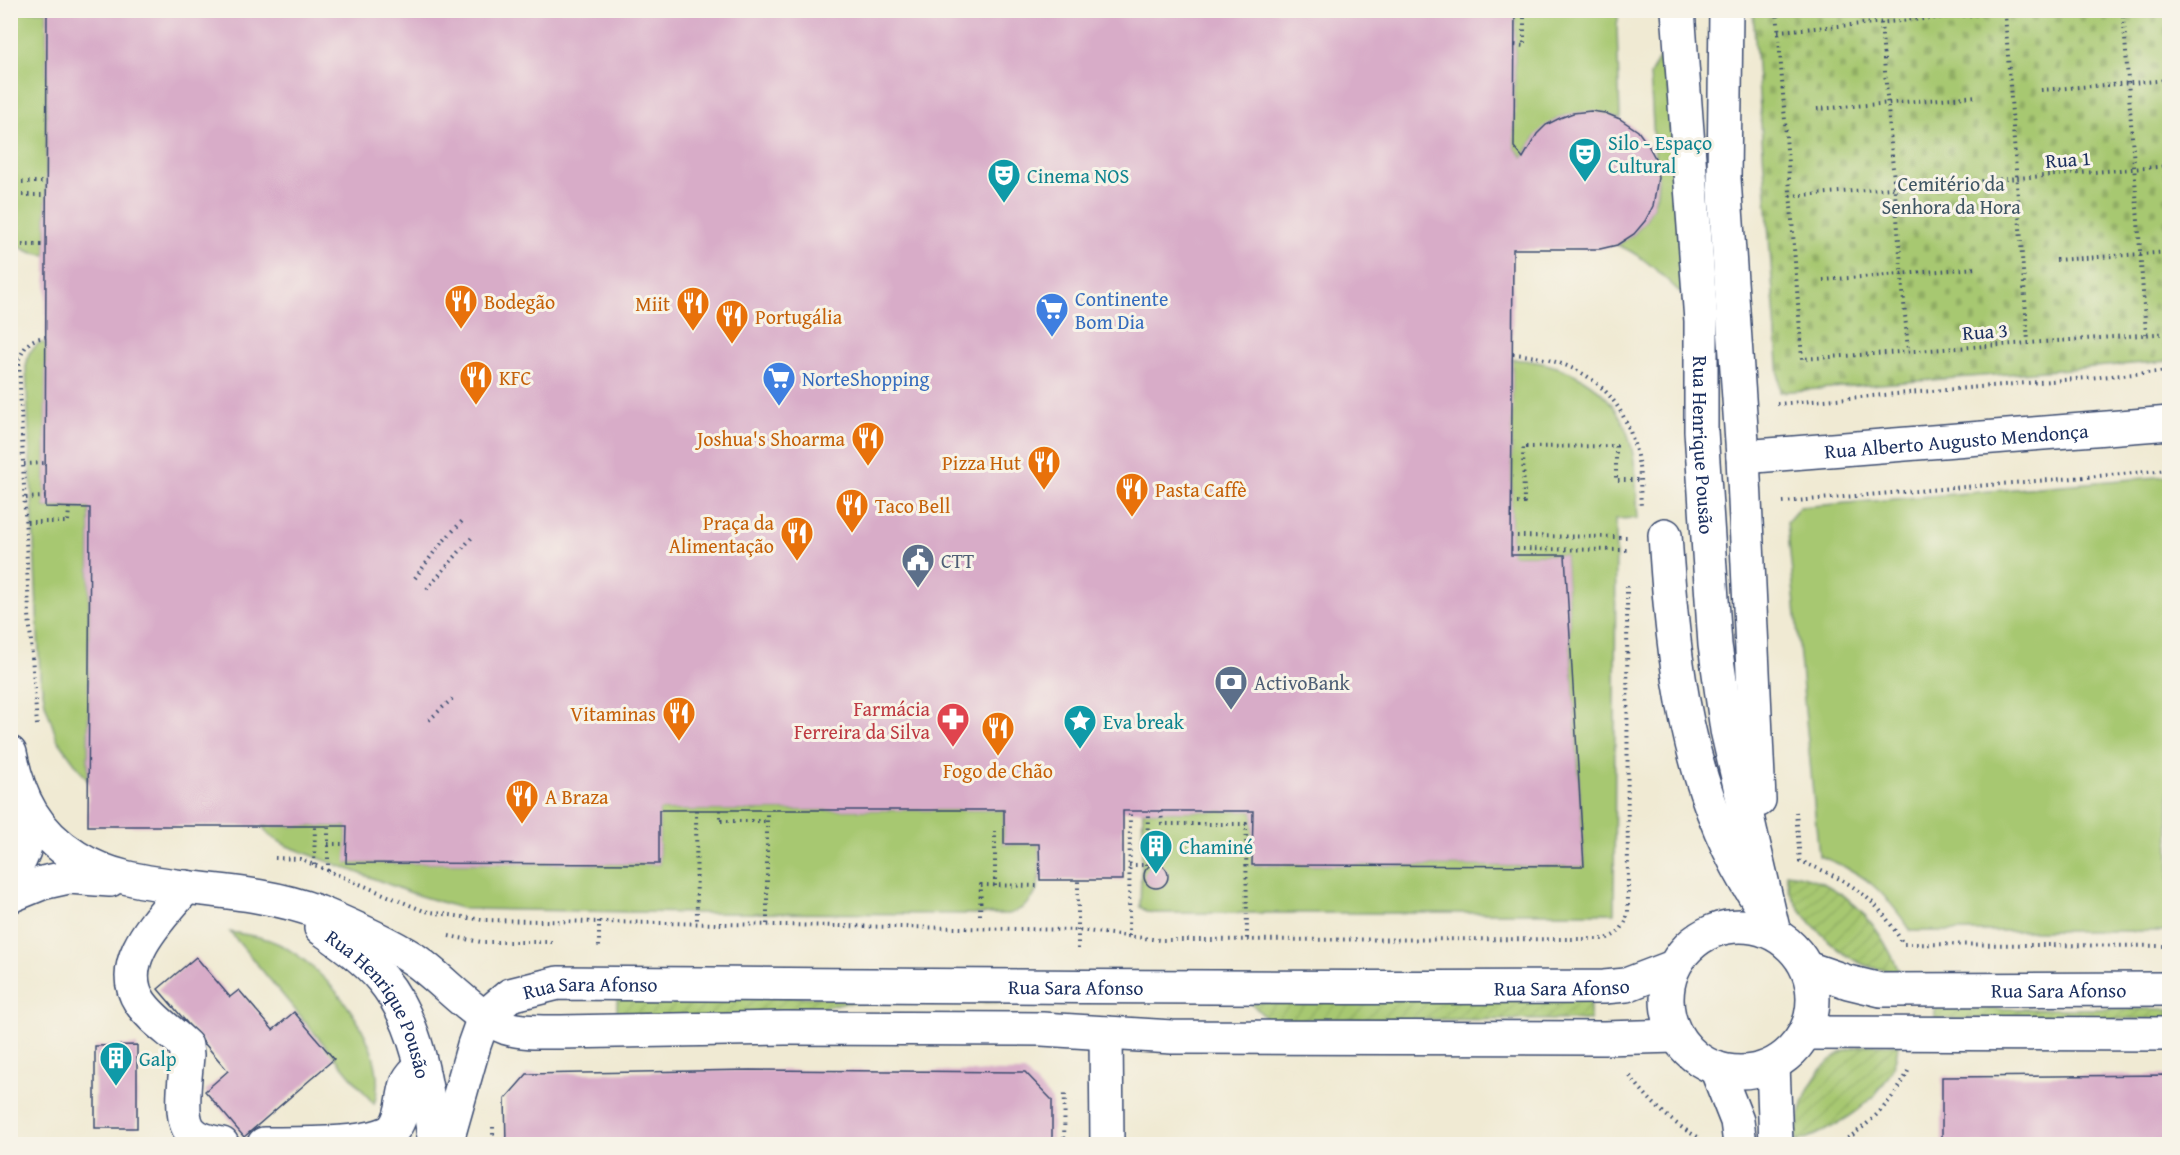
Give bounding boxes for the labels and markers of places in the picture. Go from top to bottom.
place label: Silo - Espaço Cultural [1608,128,1712,180]
theatre icon: Silo - Espaço Cultural [1567,136,1603,183]
theatre icon: Cinema NOS [986,157,1022,204]
place label: Cinema NOS [1027,161,1129,190]
restaurant icon: Bodegão [443,283,479,330]
place label: Continente Bom Dia [1075,284,1168,336]
restaurant icon: Miit [675,285,711,332]
place label: Bodegão [484,287,555,316]
place label: Miit [635,289,670,318]
supermarket icon: Continente Bom Dia [1034,291,1070,338]
restaurant icon: Portugália [714,298,750,345]
place label: Portugália [755,302,843,331]
restaurant icon: KFC [458,359,494,406]
supermarket icon: NorteShopping [761,360,797,407]
place label: KFC [499,363,532,392]
place label: NorteShopping [802,364,930,393]
restaurant icon: Joshua's Shoarma [850,420,886,467]
place label: Joshua's Shoarma [694,424,846,453]
restaurant icon: Pizza Hut [1026,444,1062,491]
place label: Pizza Hut [942,448,1021,477]
restaurant icon: Pasta Caffè [1114,471,1150,518]
place label: Pasta Caffè [1155,475,1247,504]
restaurant icon: Taco Bell [834,487,870,534]
place label: Taco Bell [875,491,951,520]
place label: Praça da Alimentação [669,508,775,560]
restaurant icon: Praça da Alimentação [779,515,815,562]
public building icon: CTT [900,542,936,589]
place label: CTT [941,546,974,575]
bank icon: ActivoBank [1213,664,1249,711]
place label: ActivoBank [1254,668,1350,697]
place label: Farmácia Ferreira da Silva [794,694,931,746]
restaurant icon: Vitaminas [661,695,697,742]
place label: Vitaminas [570,699,656,728]
pharmacy icon: Farmácia Ferreira da Silva [935,701,971,748]
place icon: Eva break [1062,703,1098,750]
place label: Eva break [1103,707,1185,736]
restaurant icon: Fogo de Chão [980,710,1016,757]
place label: Fogo de Chão [943,756,1053,785]
restaurant icon: A Braza [504,778,540,825]
place label: A Braza [545,782,609,811]
building icon: Chaminé [1138,828,1174,875]
place label: Chaminé [1179,832,1253,861]
building icon: Galp [98,1040,134,1087]
place label: Galp [139,1044,177,1073]

